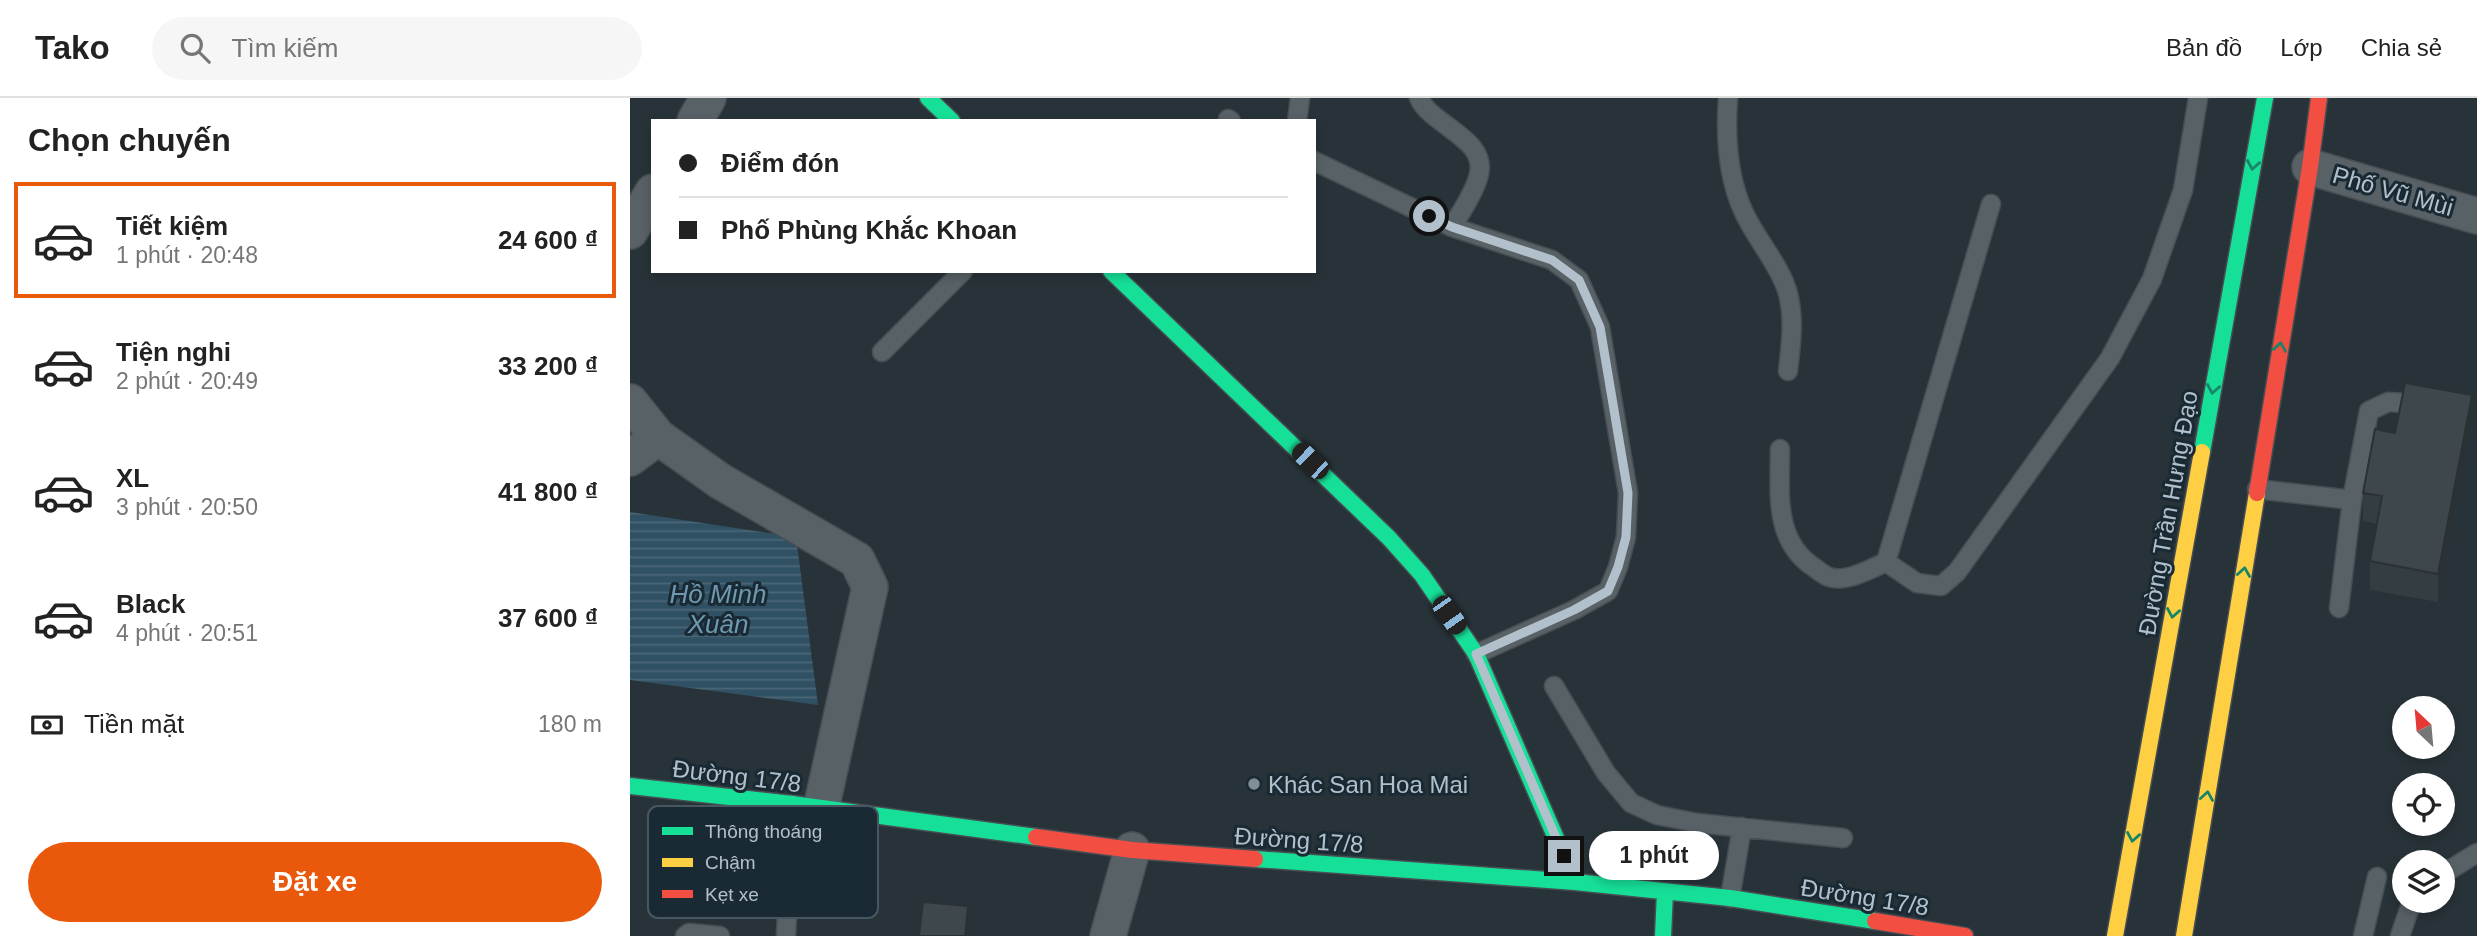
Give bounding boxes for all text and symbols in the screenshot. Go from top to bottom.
search box [152,17,642,80]
text: Tako [35,29,110,66]
icon: search [176,29,214,67]
text: Tìm kiếm [232,33,338,63]
text: Bản đồ [2166,34,2242,61]
text: Lớp [2280,34,2323,61]
text: Chia sẻ [2361,34,2442,61]
text: Chọn chuyến [28,122,231,158]
text: Điểm đón [721,148,839,178]
one-way arrow [2246,159,2261,171]
street label: Phố Vũ Mùi [2330,161,2456,221]
route start [1413,200,1445,232]
icon: car [32,209,95,272]
text: Tiết kiệm [116,211,228,241]
text: Phố Phùng Khắc Khoan [721,215,1017,245]
text: 24 600 ₫ [498,225,598,255]
text: 1 phút · 20:48 [116,242,258,268]
icon: car [32,335,95,398]
text: Tiện nghi [116,337,231,367]
one-way arrow [2272,341,2287,353]
text: 33 200 ₫ [498,351,598,381]
text: 2 phút · 20:49 [116,368,258,394]
one-way arrow [2206,383,2221,395]
street label: Đường Trần Hưng Đạo [2133,389,2203,637]
car [1288,439,1333,483]
icon: car [32,461,95,524]
text: XL [116,463,149,493]
text: 41 800 ₫ [498,477,598,507]
text: 3 phút · 20:50 [116,494,258,520]
one-way arrow [2236,566,2251,577]
water label: Hồ Minh Xuân [670,579,766,639]
icon: car [32,587,95,650]
text: Black [116,589,185,619]
car [1429,592,1470,638]
text: 37 600 ₫ [498,603,598,633]
one-way arrow [2166,607,2181,619]
text: 4 phút · 20:51 [116,620,258,646]
north arrow [2392,696,2455,760]
map controls [2392,696,2455,913]
icon: cash [28,706,66,744]
text: Tiền mặt [84,709,184,739]
text: 180 m [538,711,602,737]
street label: Đường 17/8 [671,755,803,797]
place label: Khác San Hoa Mai [1268,771,1468,798]
button: locate [2392,773,2455,836]
marker: Khác San Hoa Mai [1246,776,1262,792]
one-way arrow [2199,790,2214,802]
legend [648,806,878,918]
text: Thông thoáng [705,821,822,842]
street label: Đường 17/8 [1234,822,1364,858]
one-way arrow [2126,831,2141,843]
callout: 1 phút [1588,832,1718,880]
route end [1548,840,1580,872]
button: Đặt xe [28,842,602,922]
text: 1 phút [1620,842,1689,868]
button: layers [2392,850,2455,913]
text: Chậm [705,852,756,873]
street label: Đường 17/8 [1799,874,1931,920]
text: Kẹt xe [705,884,759,905]

